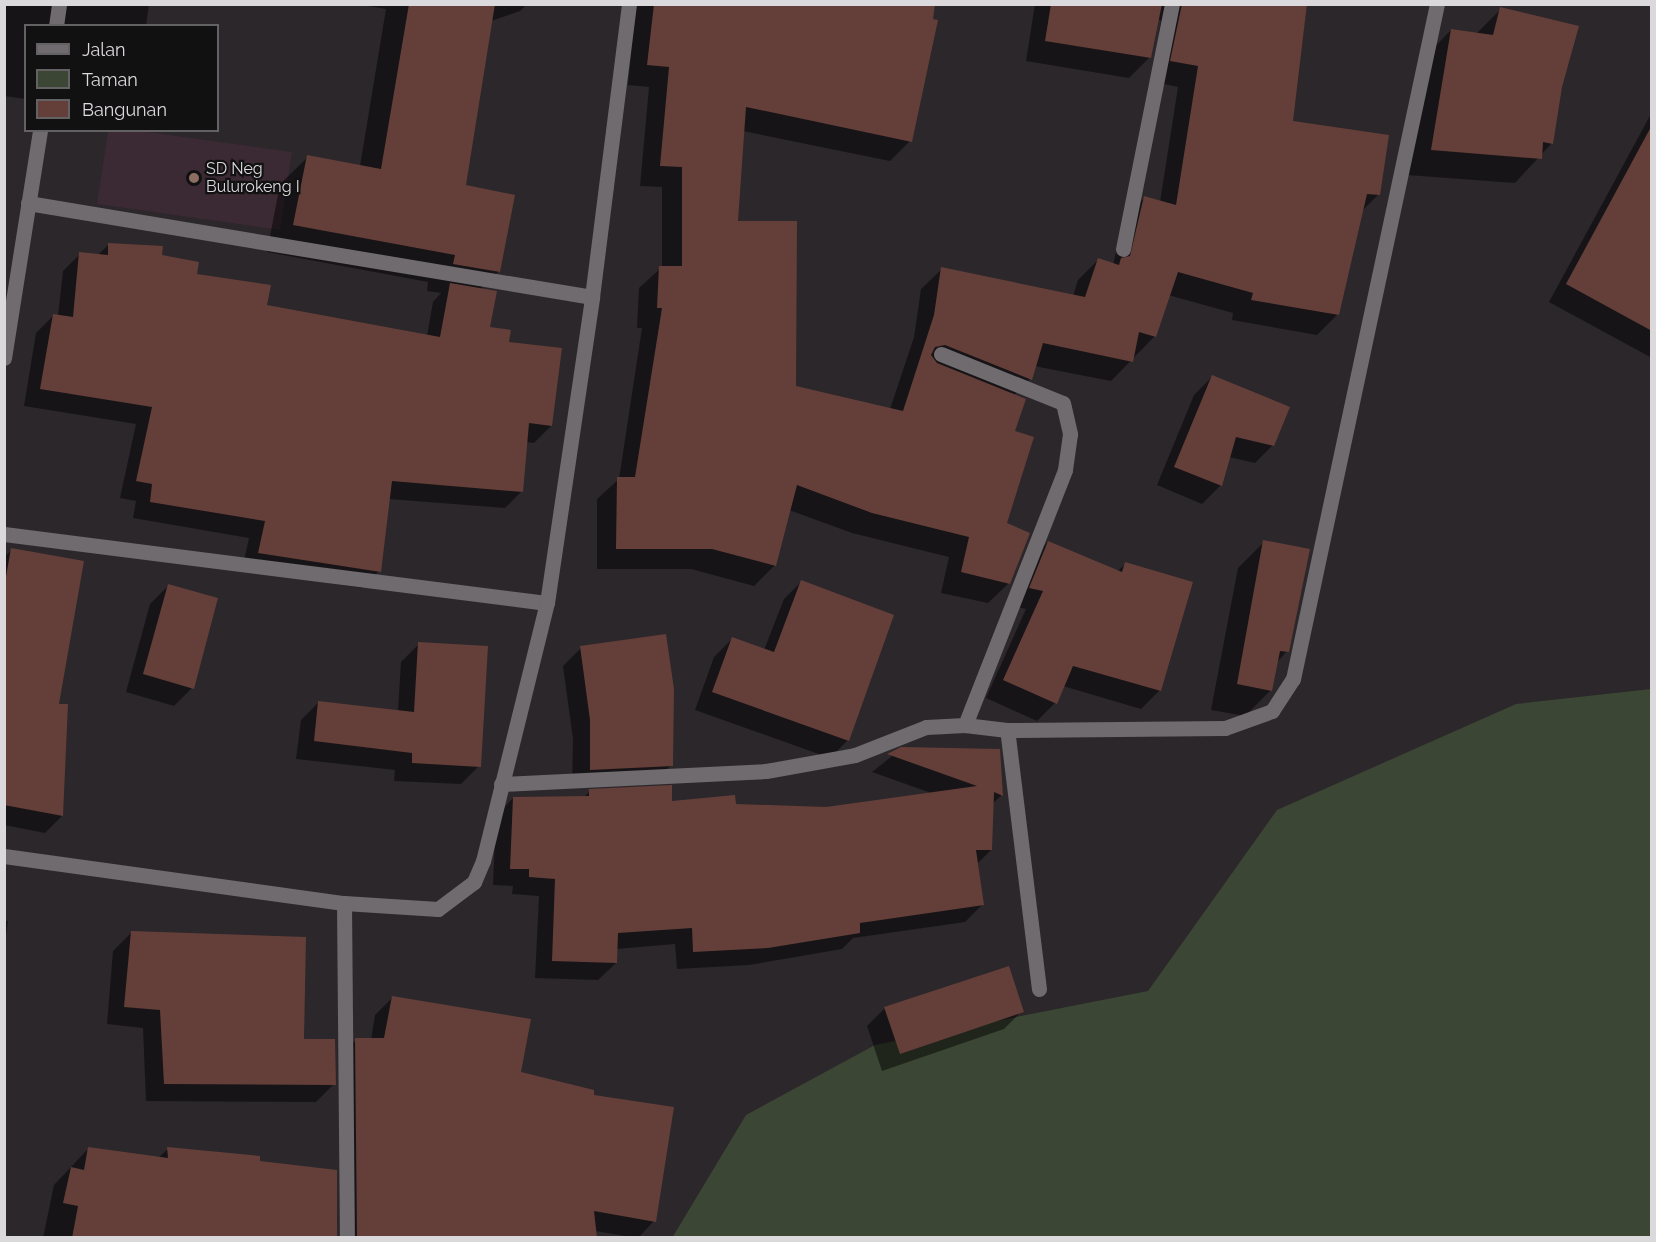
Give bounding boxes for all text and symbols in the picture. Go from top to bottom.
legend [24,24,219,132]
text: Jalan [82,39,126,60]
text: Taman [82,69,138,90]
text: Bangunan [82,99,167,120]
place label: SD Neg Bulurokeng I [206,159,300,197]
marker: SD Neg Bulurokeng I [187,171,201,185]

